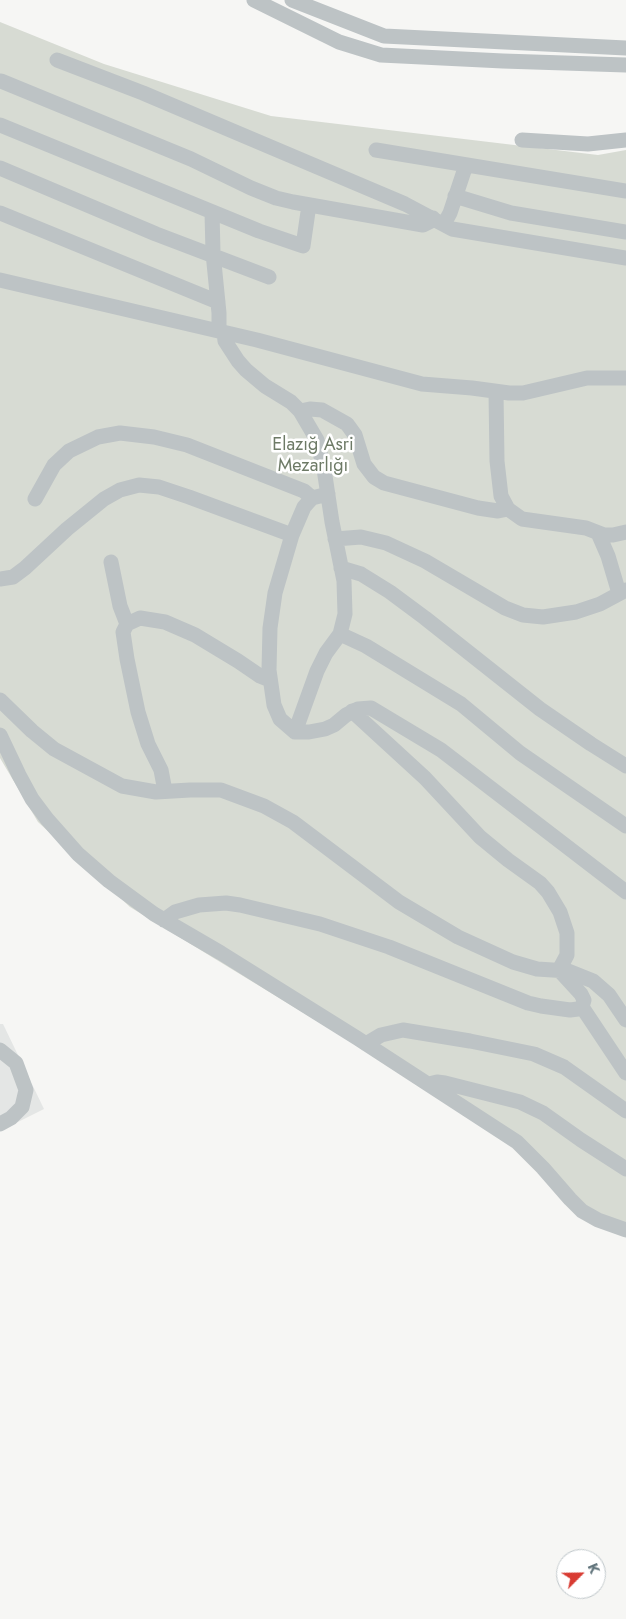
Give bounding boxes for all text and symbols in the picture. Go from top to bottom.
park label: Elazığ Asri Mezarlığı [272,435,354,478]
north arrow [556,1549,606,1599]
text: K [583,1560,605,1577]

